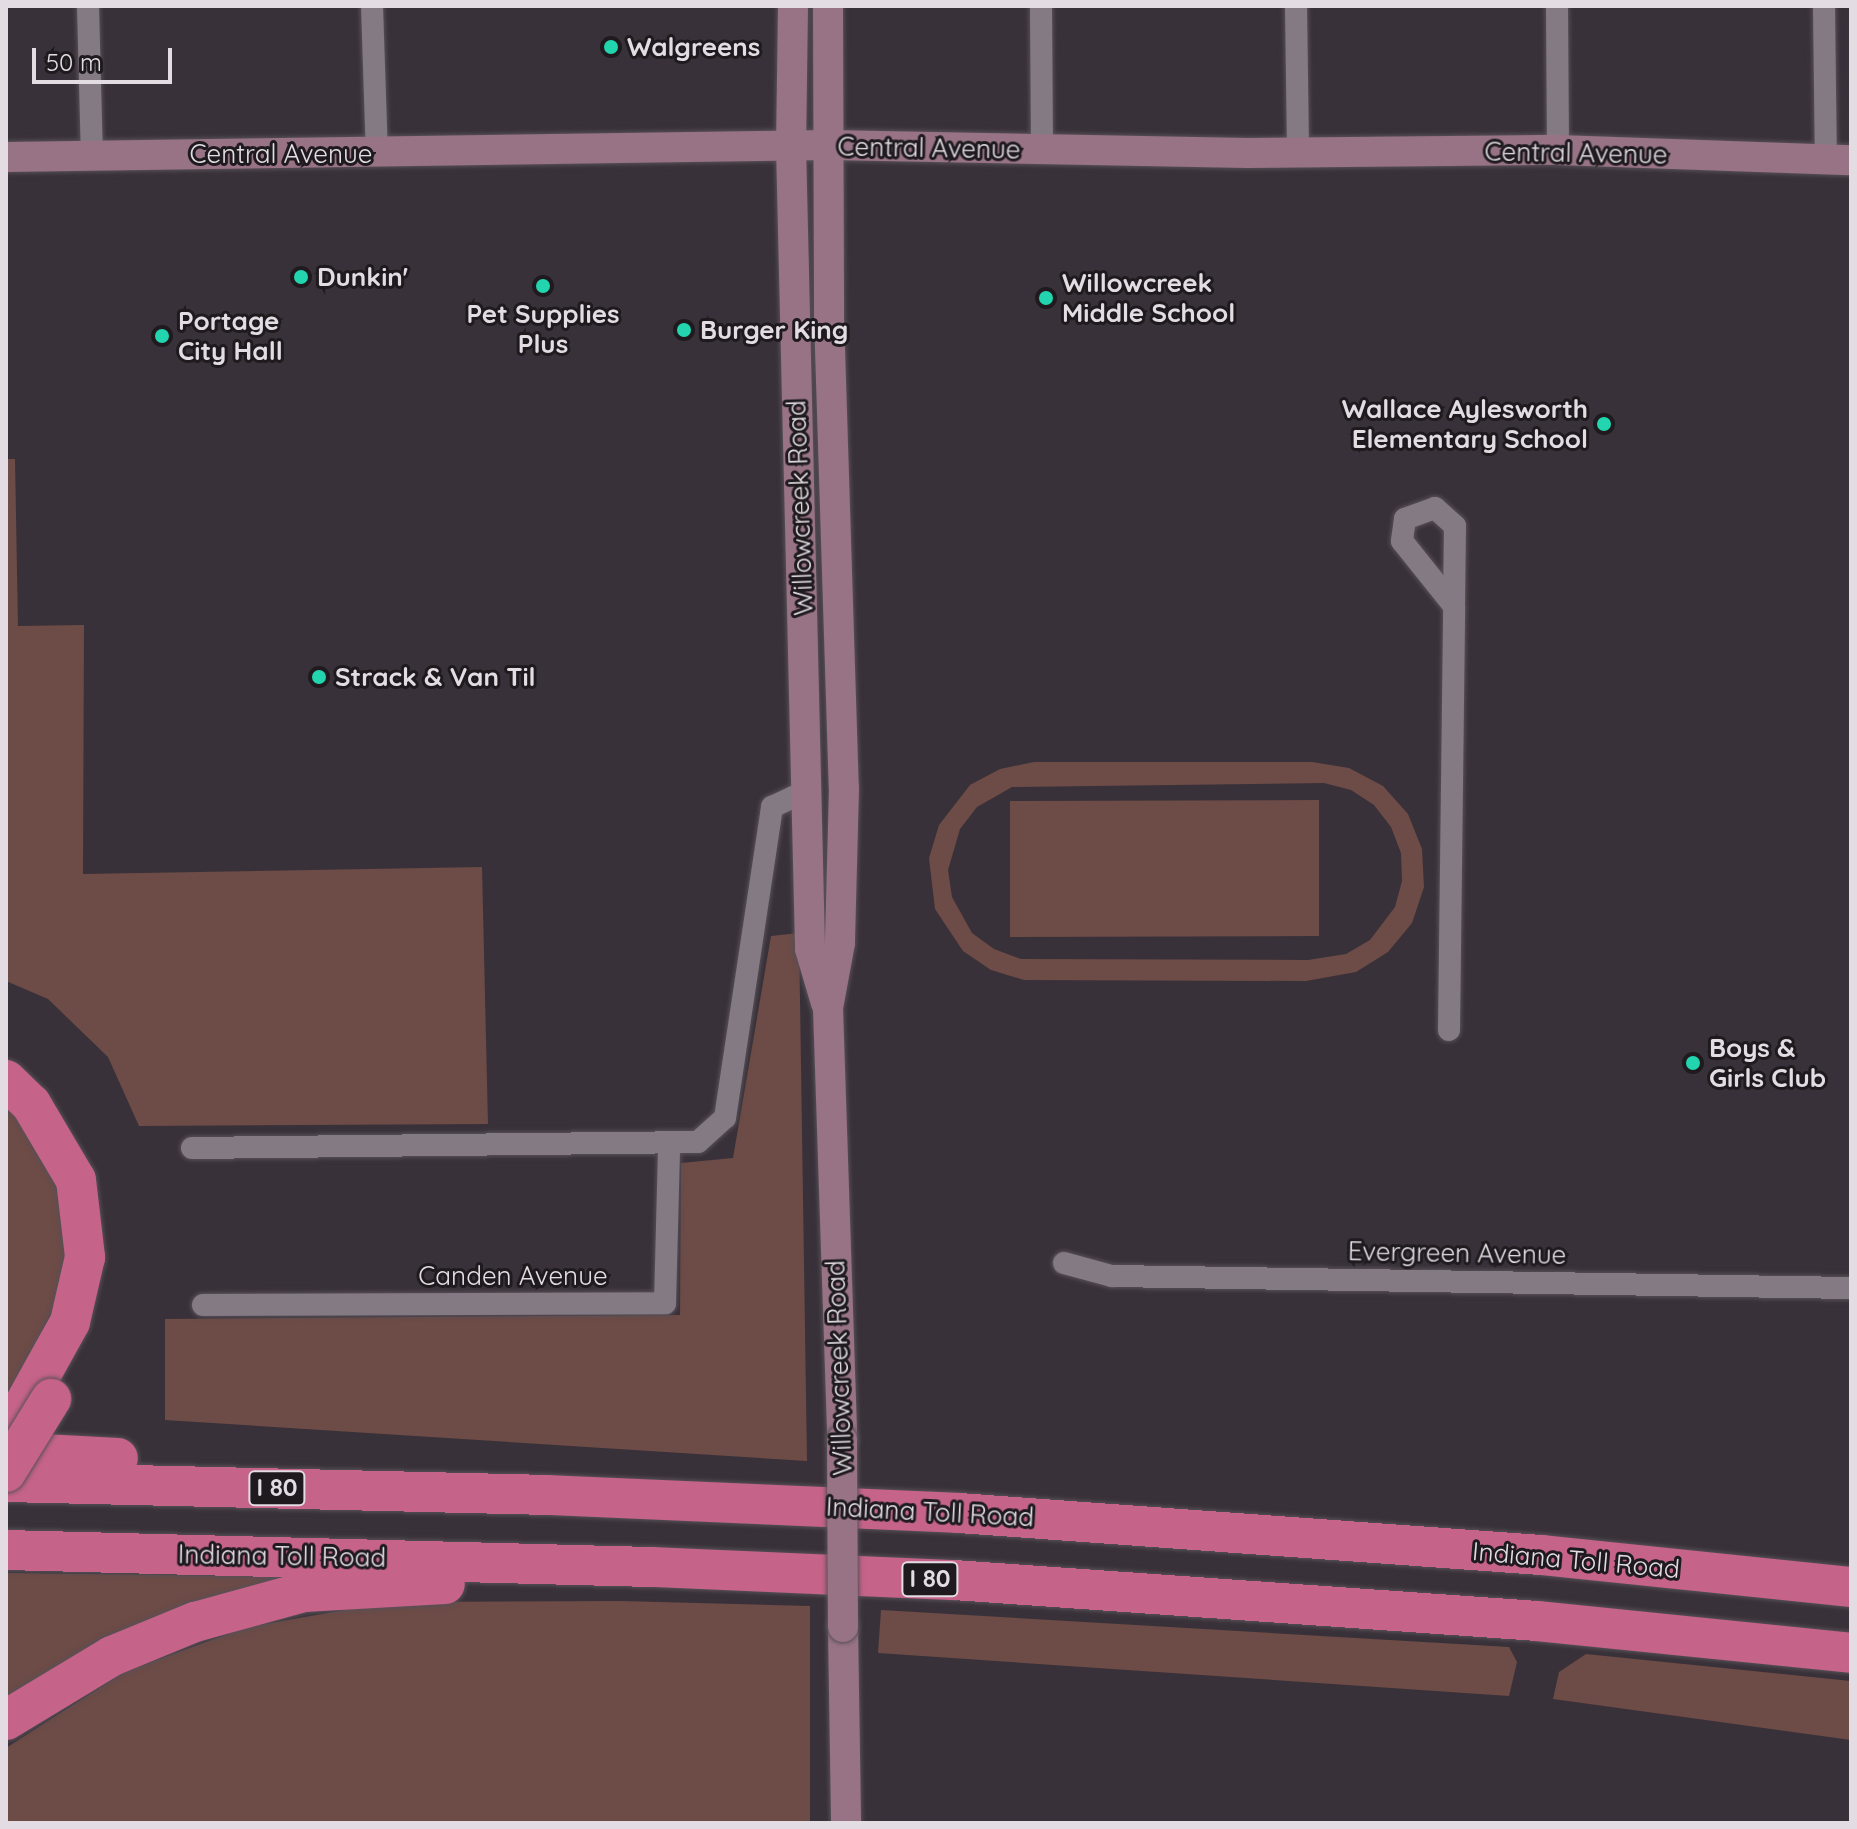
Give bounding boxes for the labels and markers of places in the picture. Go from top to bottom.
place label: Walgreens [627,31,760,63]
marker: Walgreens [602,38,620,56]
place label: Dunkin' [317,261,408,293]
place label: Willowcreek Middle School [1062,267,1235,328]
marker: Dunkin' [292,268,310,286]
marker: Pet Supplies Plus [534,277,552,295]
marker: Willowcreek Middle School [1037,289,1055,307]
place label: Pet Supplies Plus [466,298,620,360]
place label: Portage City Hall [178,305,283,366]
place label: Burger King [700,314,848,346]
marker: Burger King [675,321,693,339]
marker: Portage City Hall [153,327,171,345]
place label: Wallace Aylesworth Elementary School [1342,393,1588,454]
marker: Wallace Aylesworth Elementary School [1595,415,1613,433]
place label: Strack & Van Til [335,661,536,693]
marker: Strack & Van Til [310,668,328,686]
place label: Boys & Girls Club [1709,1032,1826,1094]
marker: Boys & Girls Club [1684,1054,1702,1072]

